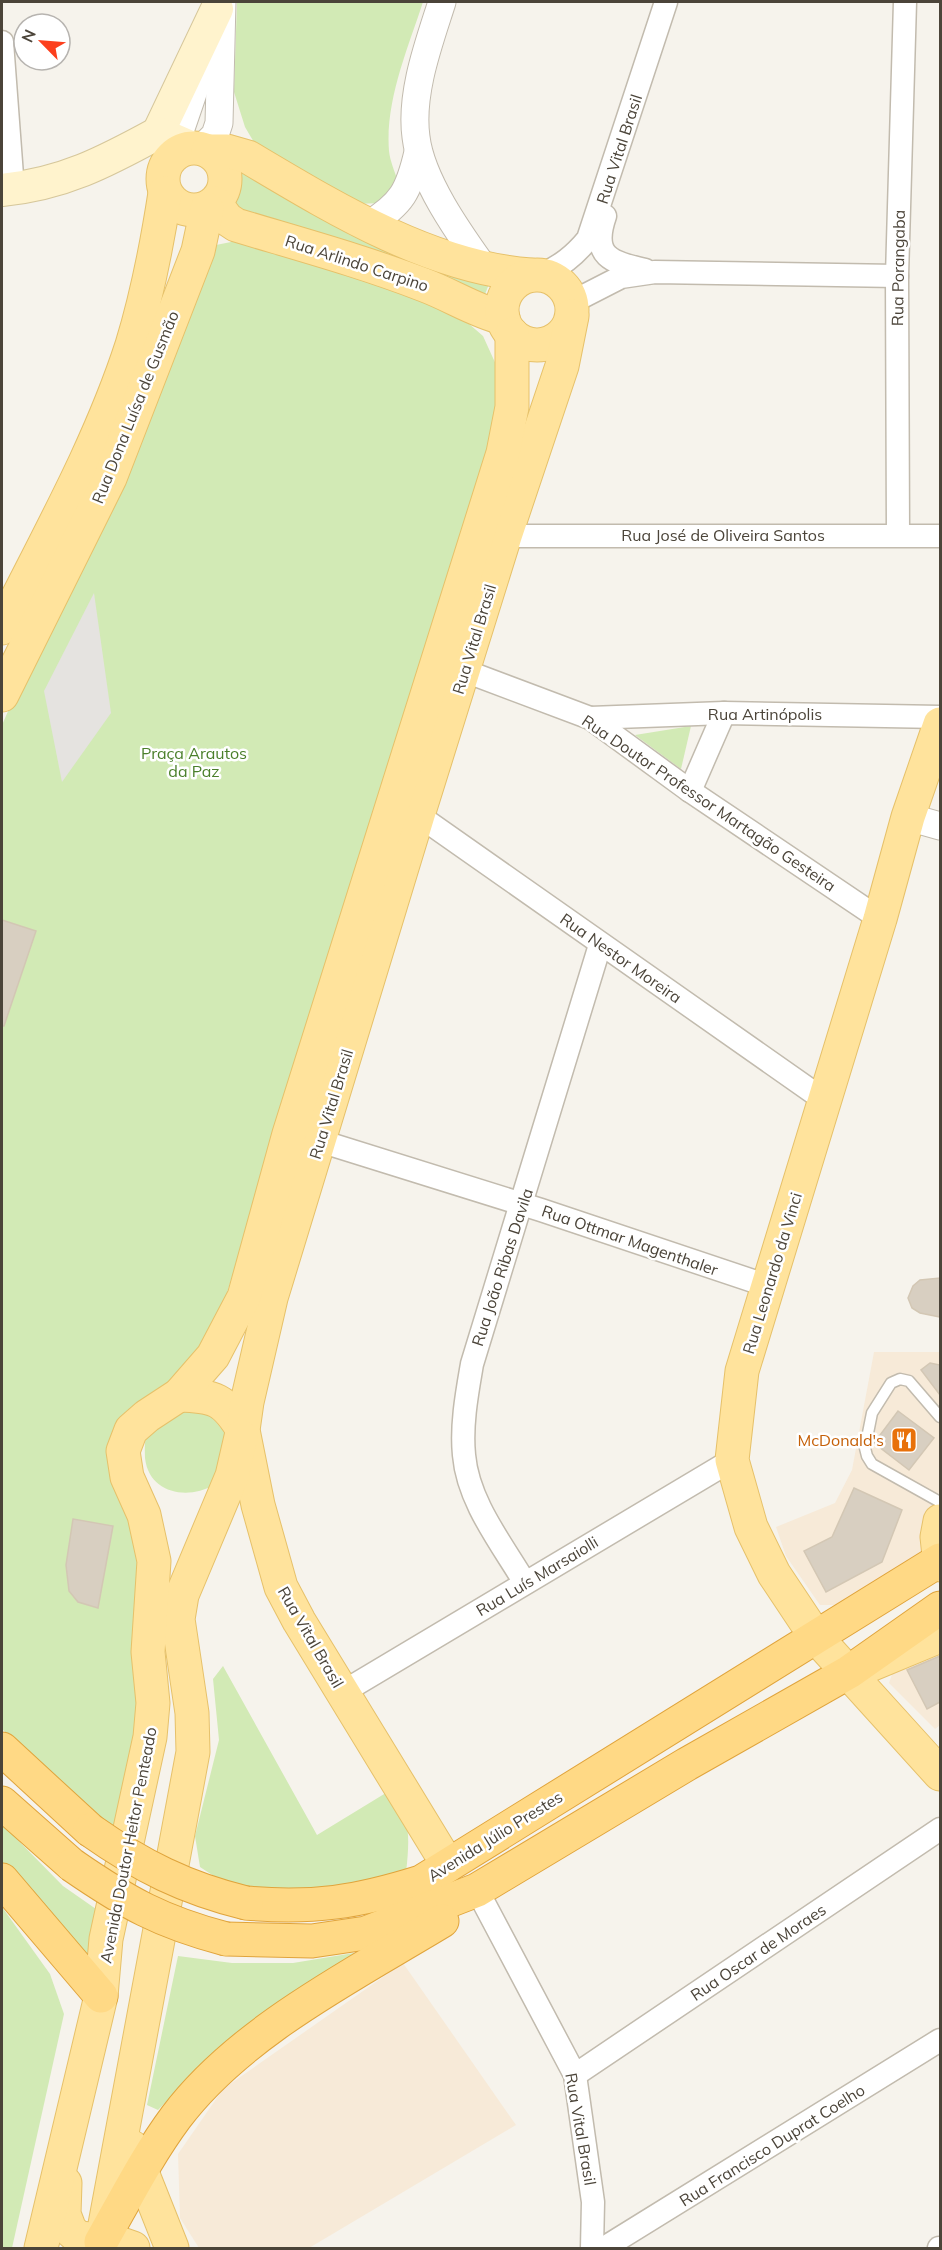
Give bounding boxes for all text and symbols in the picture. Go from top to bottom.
north arrow [12,12,72,72]
text: N [17,26,40,45]
street label: Rua Vital Brasil [592,92,646,206]
street label: Rua Porangaba [887,210,909,326]
street label: Rua Arlindo Carpino [283,230,431,296]
street label: Rua Dona Luísa de Gusmão [87,308,183,506]
street label: Rua José de Oliveira Santos [621,525,825,545]
street label: Rua Vital Brasil [448,582,500,696]
street label: Rua Artinópolis [708,704,822,724]
street label: Rua Doutor Professor Martagão Gesteira [578,710,840,896]
park label: Praça Arautos da Paz [141,743,247,781]
street label: Rua Nestor Moreira [556,909,686,1007]
street label: Rua Vital Brasil [305,1047,357,1161]
street label: Rua João Ribas Davila [467,1186,537,1348]
street label: Rua Leonardo da Vinci [738,1190,806,1356]
street label: Rua Ottmar Magenthaler [539,1200,721,1280]
restaurant icon: McDonald's [889,1425,919,1455]
place label: McDonald's [797,1430,884,1450]
street label: Rua Luís Marsaiolli [472,1532,602,1620]
street label: Rua Vital Brasil [274,1583,348,1691]
street label: Avenida Doutor Heitor Penteado [95,1725,161,1965]
street label: Avenida Júlio Prestes [424,1786,566,1886]
street label: Rua Oscar de Moraes [686,1899,830,2005]
street label: Rua Vital Brasil [561,2071,601,2187]
street label: Rua Francisco Duprat Coelho [676,2080,868,2210]

